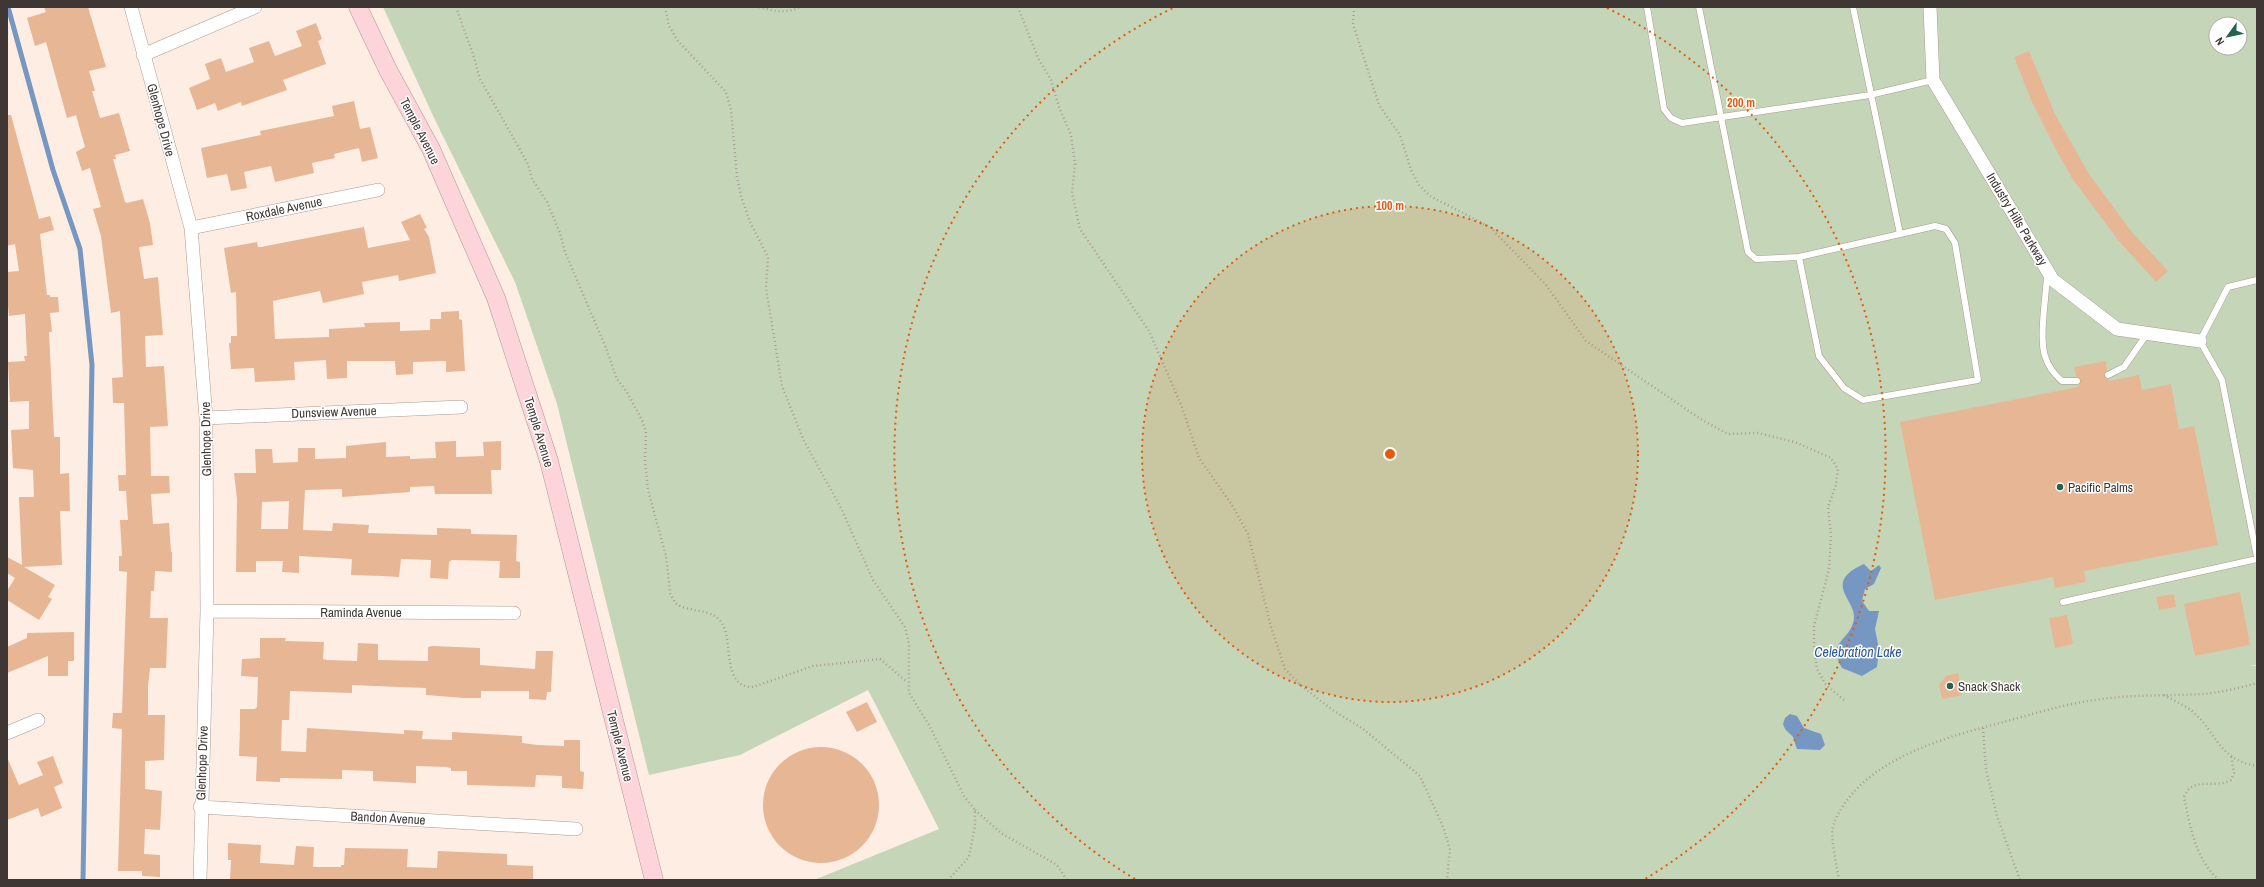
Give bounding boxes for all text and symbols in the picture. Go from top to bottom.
north arrow [2208,16,2248,56]
text: N [2212,35,2227,48]
street label: Glenhope Drive [143,82,179,158]
street label: Temple Avenue [396,95,444,167]
text: 200 m [1727,95,1755,111]
street label: Industry Hills Parkway [1983,169,2052,269]
street label: Roxdale Avenue [244,193,324,225]
text: 100 m [1376,198,1404,214]
street label: Temple Avenue [520,395,558,469]
street label: Glenhope Drive [197,401,215,476]
street label: Dunsview Avenue [291,402,377,422]
centre of rings [1383,447,1397,461]
place label: Pacific Palms [2068,479,2133,496]
marker: Pacific Palms [2055,482,2065,492]
street label: Raminda Avenue [320,604,402,621]
water label: Celebration Lake [1814,643,1902,661]
place label: Snack Shack [1958,678,2021,695]
marker: Snack Shack [1945,681,1955,691]
street label: Temple Avenue [603,709,637,783]
street label: Glenhope Drive [192,725,212,801]
street label: Bandon Avenue [350,808,426,828]

